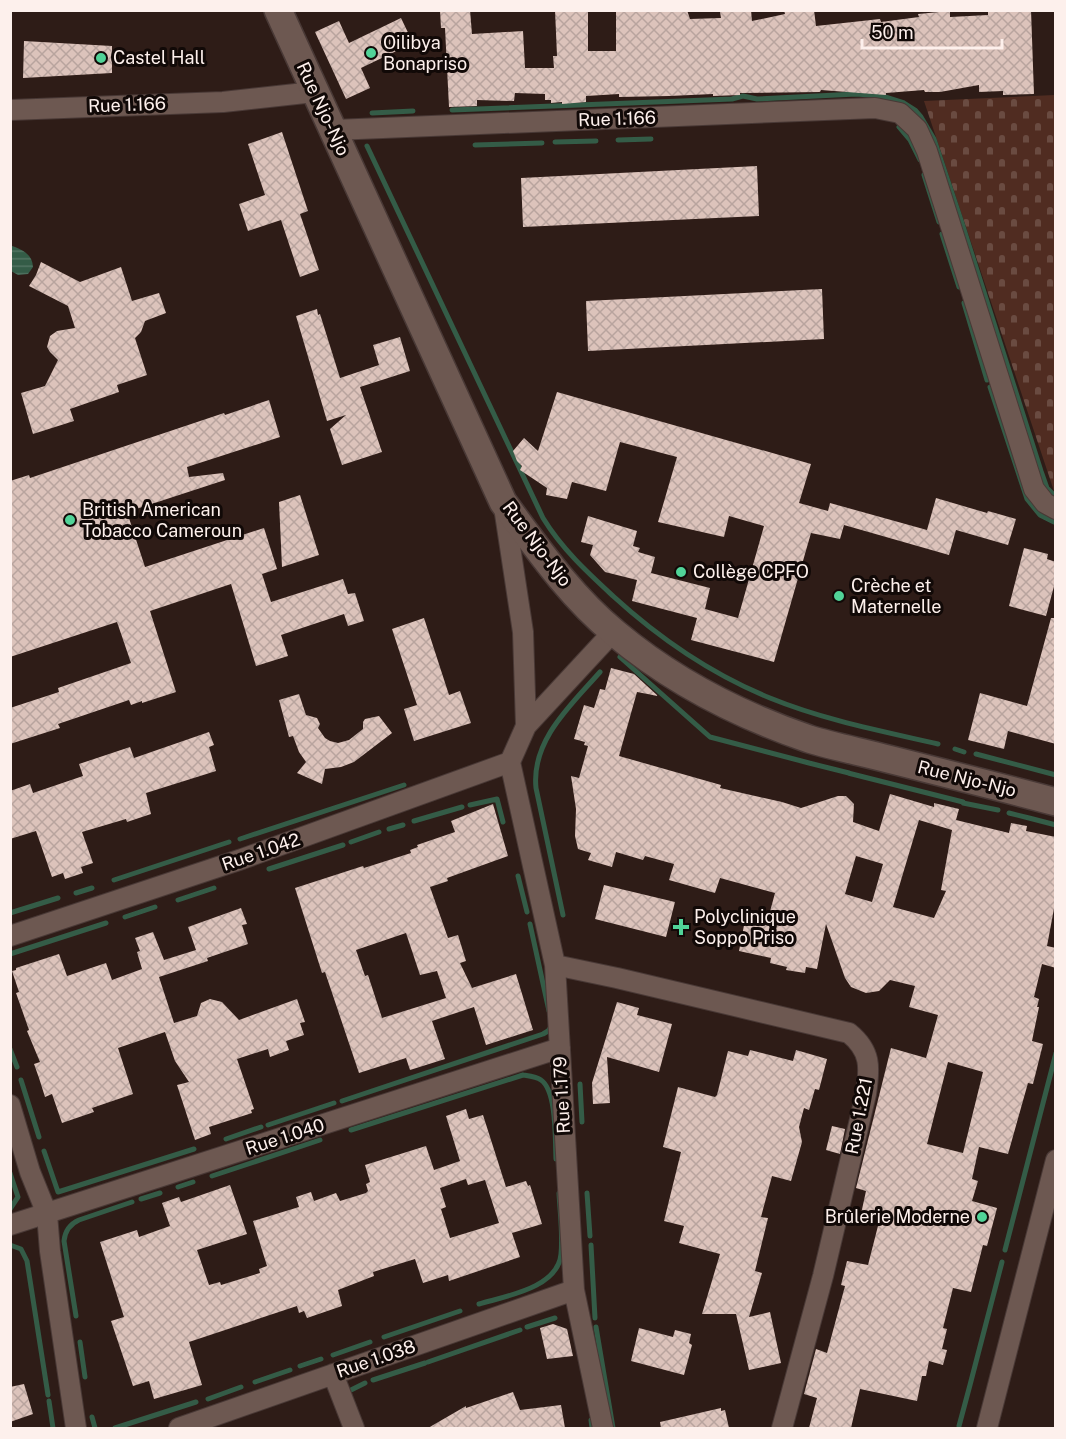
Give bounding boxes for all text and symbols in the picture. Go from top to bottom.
scale bar [862,12,1002,50]
text: 50 m [871,22,914,43]
place label: Oilibya Bonapriso [383,32,467,74]
marker: Oilibya Bonapriso [364,46,378,60]
place label: Castel Hall [113,47,205,68]
marker: Castel Hall [94,51,108,65]
street label: Rue Njo-Njo [293,59,354,159]
street label: Rue 1.166 [88,93,166,116]
street label: Rue 1.166 [578,107,656,130]
street label: Rue Njo-Njo [499,497,576,590]
place label: British American Tobacco Cameroun [82,499,242,541]
marker: British American Tobacco Cameroun [63,513,77,527]
place label: Collège CPFO [693,561,809,582]
marker: Collège CPFO [674,565,688,579]
place label: Crèche et Maternelle [851,575,941,617]
marker: Crèche et Maternelle [832,589,846,603]
street label: Rue Njo-Njo [916,756,1019,801]
street label: Rue 1.042 [219,828,303,875]
place label: Polyclinique Soppo Priso [694,906,796,948]
marker: Polyclinique Soppo Priso [672,918,690,936]
street label: Rue 1.179 [549,1056,574,1134]
street label: Rue 1.221 [841,1076,876,1156]
street label: Rue 1.040 [243,1114,327,1159]
place label: Brûlerie Moderne [825,1206,970,1227]
marker: Brûlerie Moderne [975,1210,989,1224]
street label: Rue 1.038 [334,1335,418,1382]

